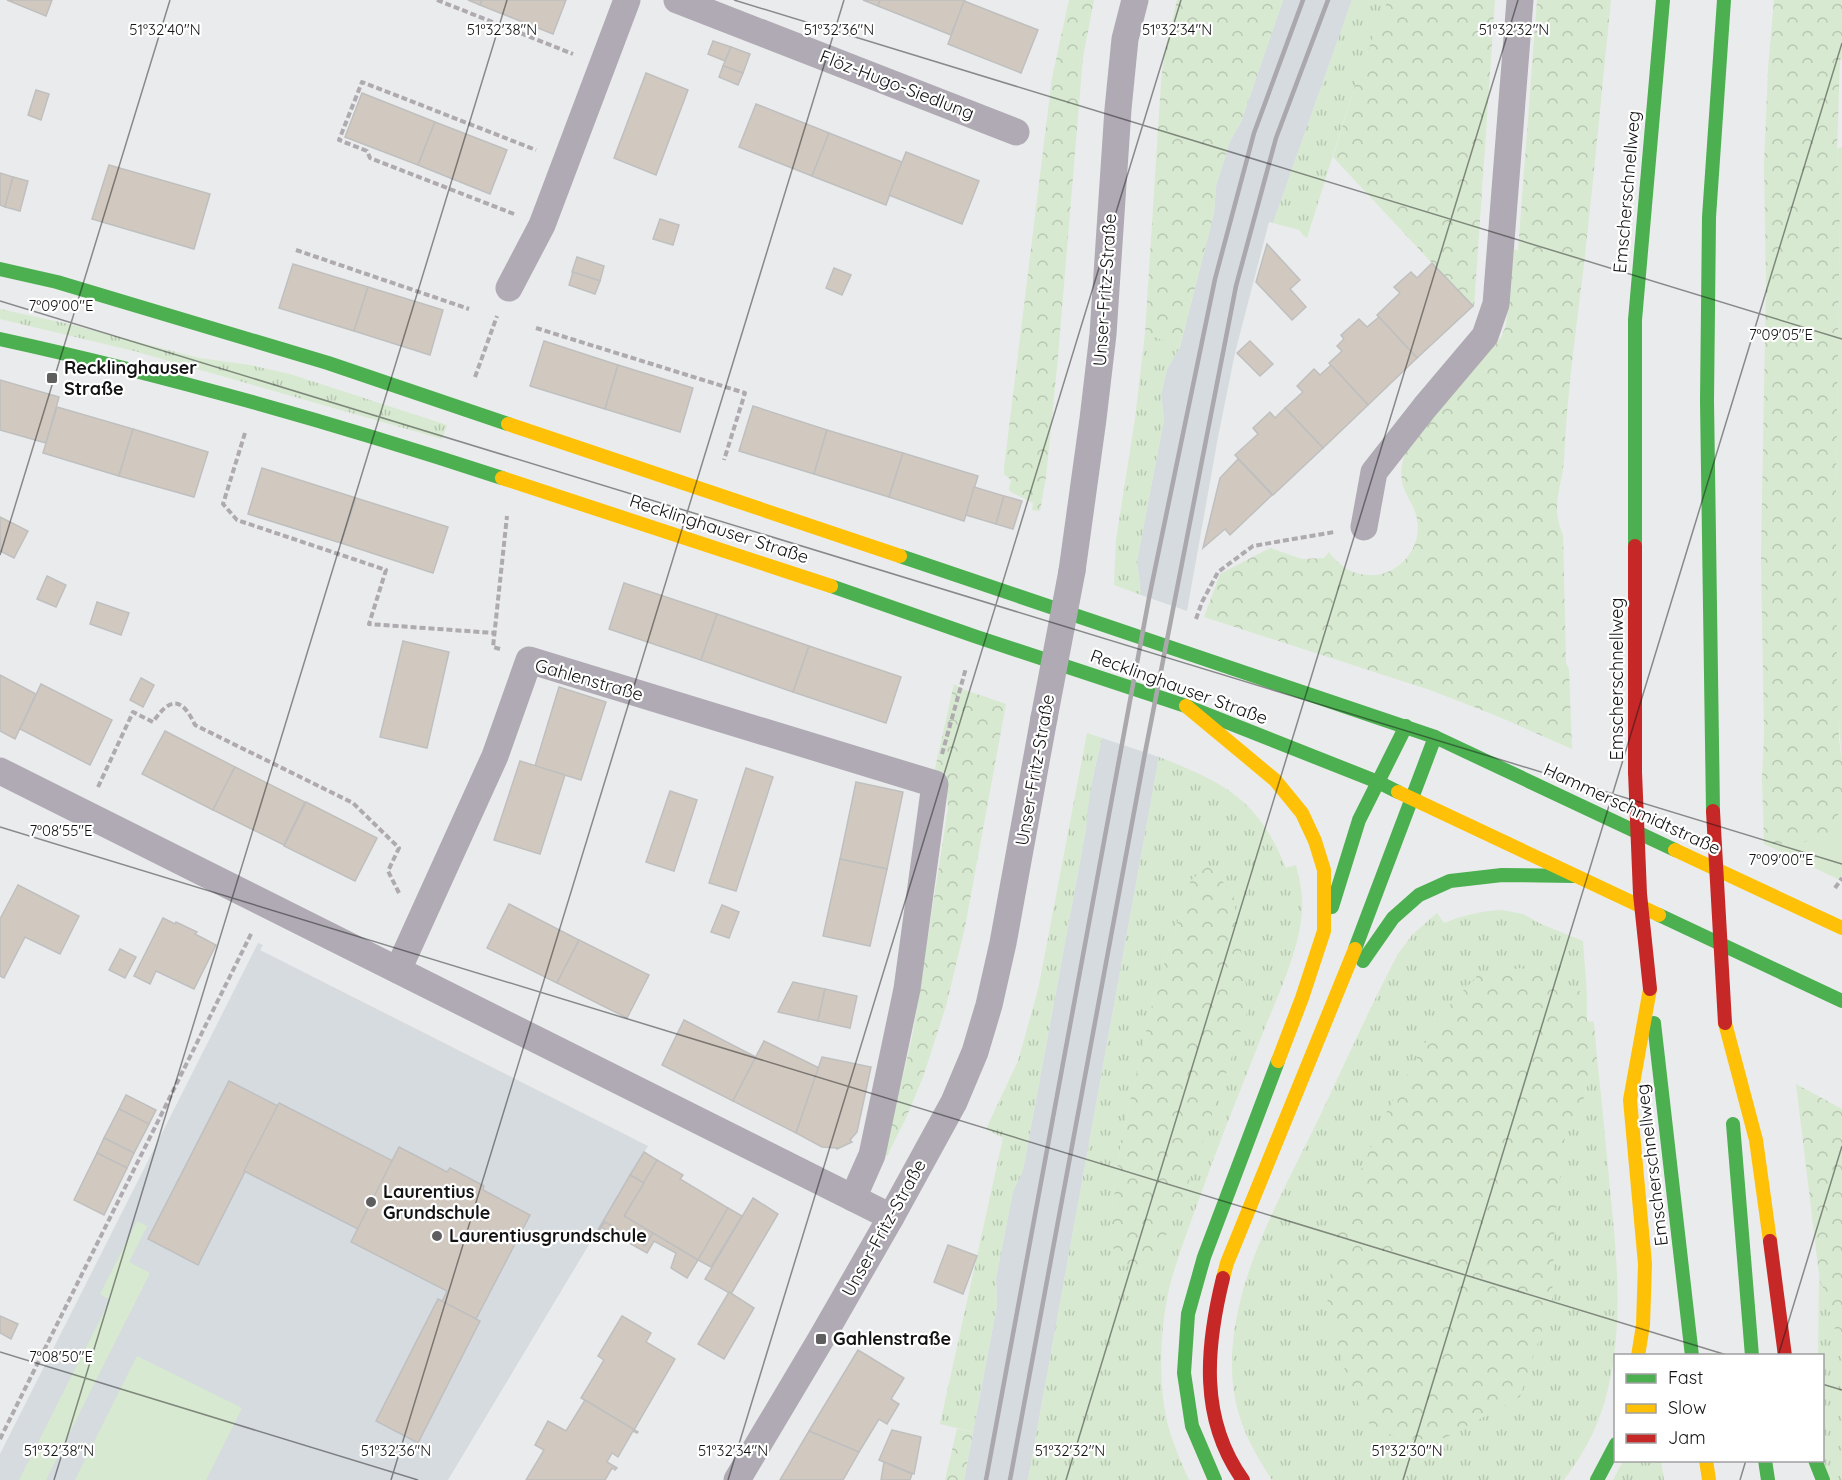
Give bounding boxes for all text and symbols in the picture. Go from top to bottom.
text: 51°32'40"N [129,20,201,39]
text: 51°32'38"N [467,20,537,39]
text: 51°32'36"N [804,20,874,39]
text: 51°32'34"N [1142,20,1212,39]
text: 51°32'32"N [1479,20,1549,39]
street label: Flöz-Hugo-Siedlung [817,45,978,125]
street label: Emscherschnellweg [1608,110,1645,274]
street label: Unser-Fritz-Straße [1088,213,1121,367]
text: 7°09'00"E [29,296,93,315]
text: 7°09'05"E [1749,325,1813,344]
place label: Recklinghauser Straße [64,356,197,400]
marker: Recklinghauser Straße [45,371,59,385]
street label: Recklinghauser Straße [627,489,812,568]
street label: Emscherschnellweg [1605,597,1628,761]
street label: Recklinghauser Straße [1087,644,1271,729]
street label: Gahlenstraße [532,653,646,706]
street label: Unser-Fritz-Straße [1010,692,1059,847]
street label: Hammerschmidtstraße [1540,757,1724,860]
text: 7°08'55"E [29,821,93,840]
text: 7°09'00"E [1749,850,1813,869]
street label: Emscherschnellweg [1630,1083,1673,1247]
street label: Unser-Fritz-Straße [836,1155,931,1300]
place label: Laurentius Grundschule [383,1180,490,1224]
marker: Laurentius Grundschule [364,1195,378,1209]
place label: Laurentiusgrundschule [449,1224,647,1247]
marker: Laurentiusgrundschule [430,1229,444,1243]
place label: Gahlenstraße [833,1327,951,1350]
marker: Gahlenstraße [814,1332,828,1346]
text: 7°08'50"E [29,1347,93,1366]
legend [1614,1354,1824,1462]
text: Fast [1668,1366,1703,1389]
text: Slow [1668,1396,1706,1419]
text: Jam [1668,1426,1706,1449]
text: 51°32'38"N [24,1441,94,1460]
text: 51°32'36"N [361,1441,431,1460]
text: 51°32'34"N [698,1441,768,1460]
text: 51°32'32"N [1035,1441,1105,1460]
text: 51°32'30"N [1371,1441,1443,1460]

